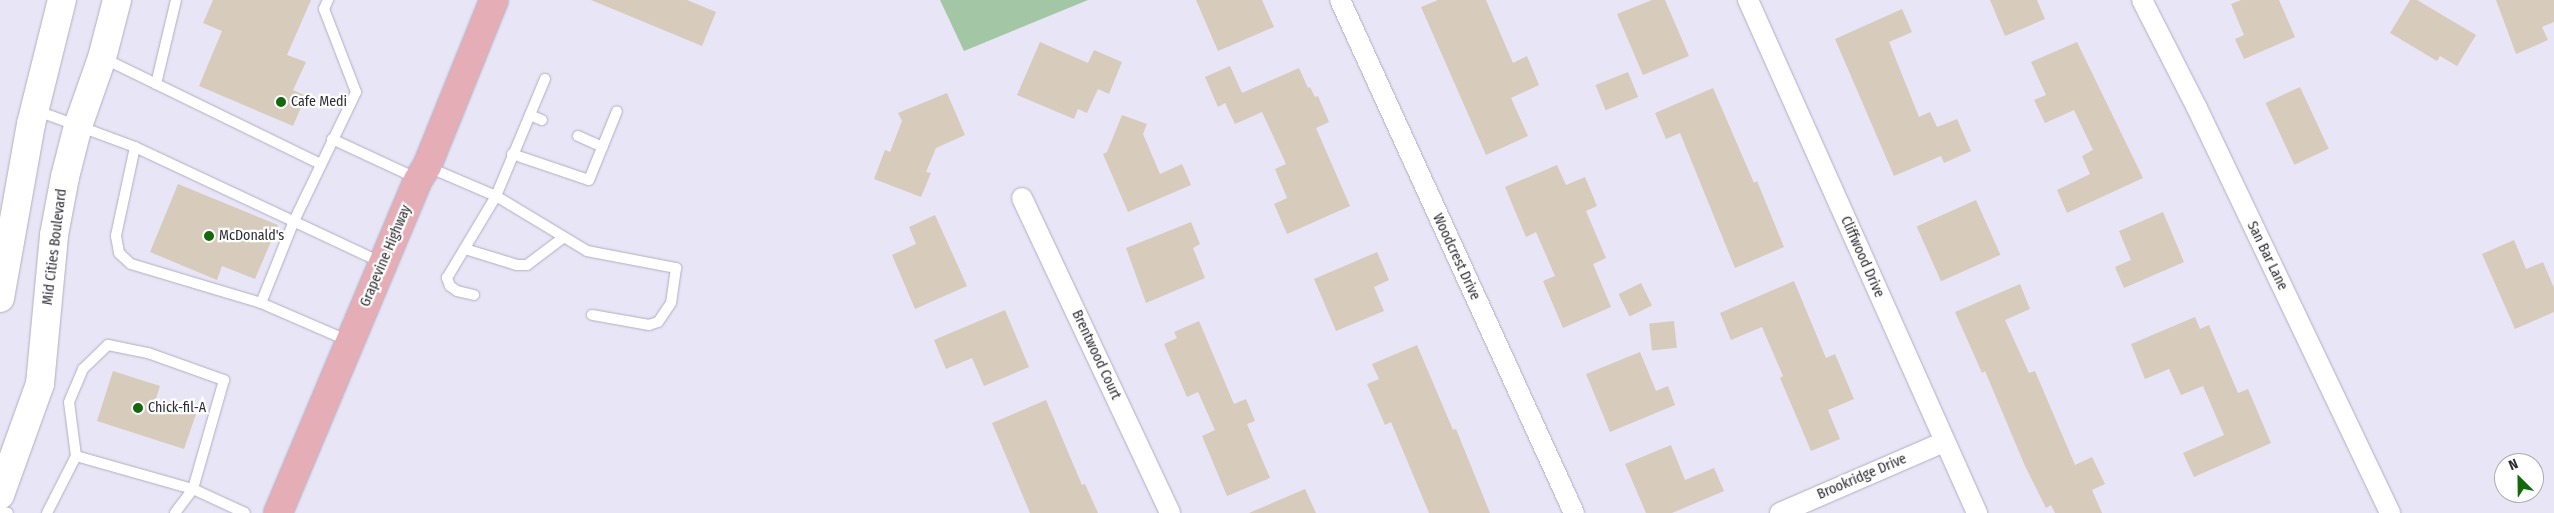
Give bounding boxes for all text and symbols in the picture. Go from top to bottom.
place label: Cafe Medi [291,94,347,110]
marker: Cafe Medi [275,96,287,108]
street label: Mid Cities Boulevard [40,188,70,306]
street label: Grapevine Highway [357,203,415,309]
street label: Woodcrest Drive [1429,211,1483,303]
street label: Cliffwood Drive [1837,214,1887,300]
street label: San Bar Lane [2243,219,2291,293]
place label: McDonald's [219,228,284,244]
marker: McDonald's [203,230,215,242]
street label: Brentwood Court [1068,308,1124,402]
place label: Chick-fil-A [148,400,206,416]
marker: Chick-fil-A [132,402,144,414]
street label: Brookridge Drive [1815,451,1909,503]
north arrow [2494,453,2544,503]
text: N [2506,455,2521,474]

